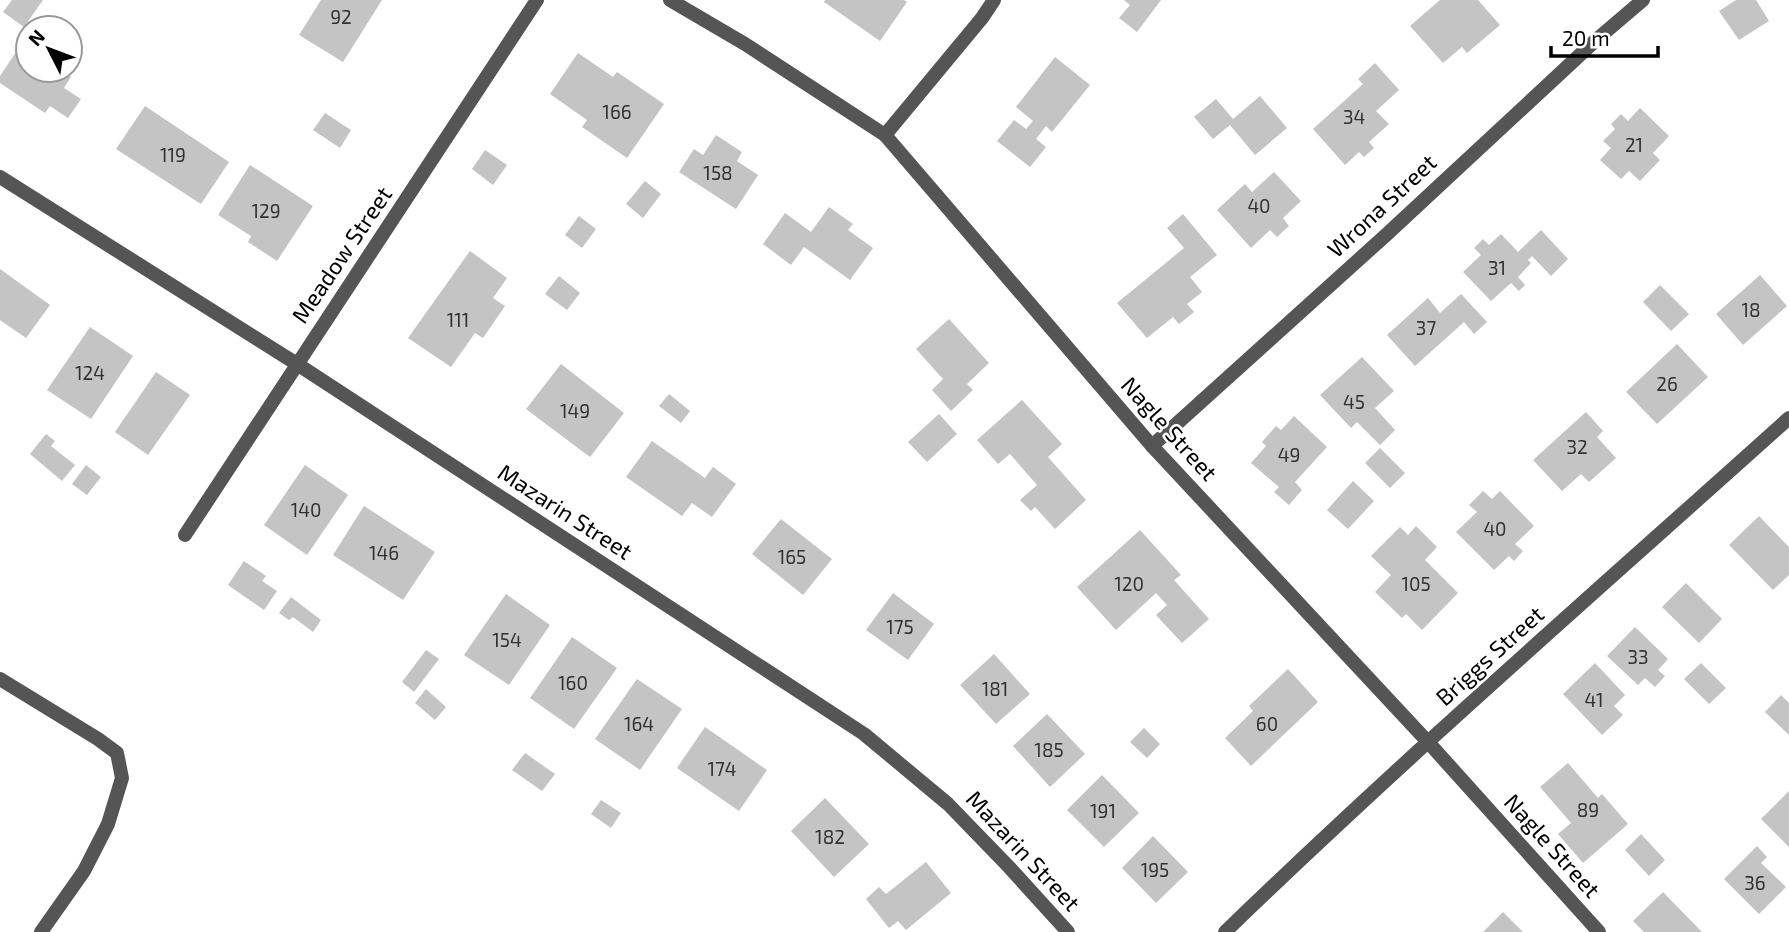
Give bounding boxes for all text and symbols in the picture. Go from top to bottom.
house number: 92 [330,5,352,28]
north arrow [14,14,84,84]
scale bar [1551,14,1658,58]
text: N [23,24,49,50]
text: 20 m [1562,25,1610,50]
house number: 166 [602,100,632,123]
house number: 34 [1343,105,1365,128]
house number: 21 [1625,133,1643,156]
house number: 119 [160,143,186,166]
street label: Wrona Street [1321,148,1442,263]
house number: 158 [703,161,733,184]
street label: Meadow Street [285,181,397,328]
house number: 40 [1247,194,1271,217]
house number: 129 [251,199,281,222]
house number: 31 [1488,256,1506,279]
house number: 18 [1741,298,1761,321]
house number: 111 [447,308,469,331]
house number: 37 [1416,316,1436,339]
house number: 124 [75,361,105,384]
street label: Nagle Street [1116,371,1224,486]
house number: 26 [1656,372,1678,395]
house number: 45 [1343,390,1365,413]
house number: 149 [560,399,590,422]
house number: 32 [1566,435,1588,458]
house number: 49 [1278,443,1300,466]
street label: Mazarin Street [493,457,638,565]
house number: 140 [291,498,321,521]
house number: 40 [1483,517,1507,540]
house number: 146 [369,541,399,564]
house number: 165 [778,545,806,568]
house number: 120 [1114,572,1144,595]
house number: 105 [1401,572,1431,595]
street label: Briggs Street [1430,599,1549,711]
house number: 175 [886,615,914,638]
house number: 154 [492,628,522,651]
house number: 33 [1627,645,1649,668]
house number: 160 [558,671,588,694]
house number: 181 [982,677,1008,700]
house number: 41 [1584,688,1604,711]
house number: 164 [624,712,654,735]
house number: 60 [1256,712,1278,735]
house number: 185 [1034,738,1064,761]
house number: 174 [708,757,736,780]
street label: Mazarin Street [961,784,1087,917]
street label: Nagle Street [1499,788,1607,903]
house number: 89 [1577,798,1599,821]
house number: 191 [1090,799,1116,822]
house number: 182 [815,825,845,848]
house number: 195 [1141,858,1169,881]
house number: 36 [1744,871,1766,894]

